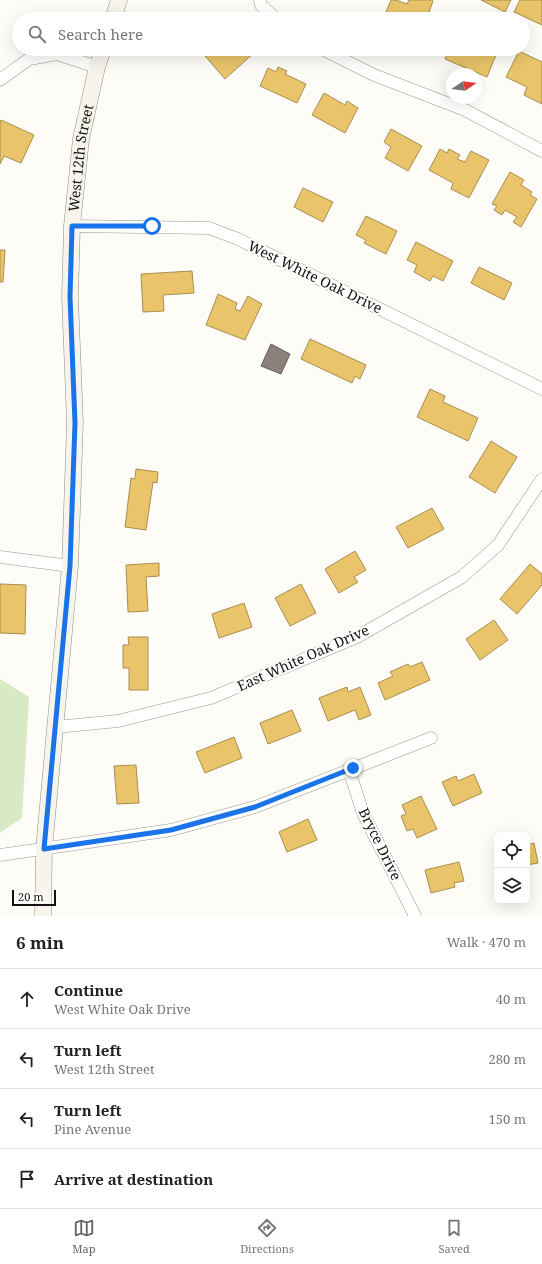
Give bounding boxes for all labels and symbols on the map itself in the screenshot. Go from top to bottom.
north arrow [446,68,482,104]
street label: West 12th Street [64,102,97,213]
route start [143,217,161,235]
street label: West White Oak Drive [245,236,386,317]
street label: East White Oak Drive [234,620,372,695]
route end [344,759,362,777]
street label: Bryce Drive [355,804,406,883]
scale bar [12,888,56,907]

